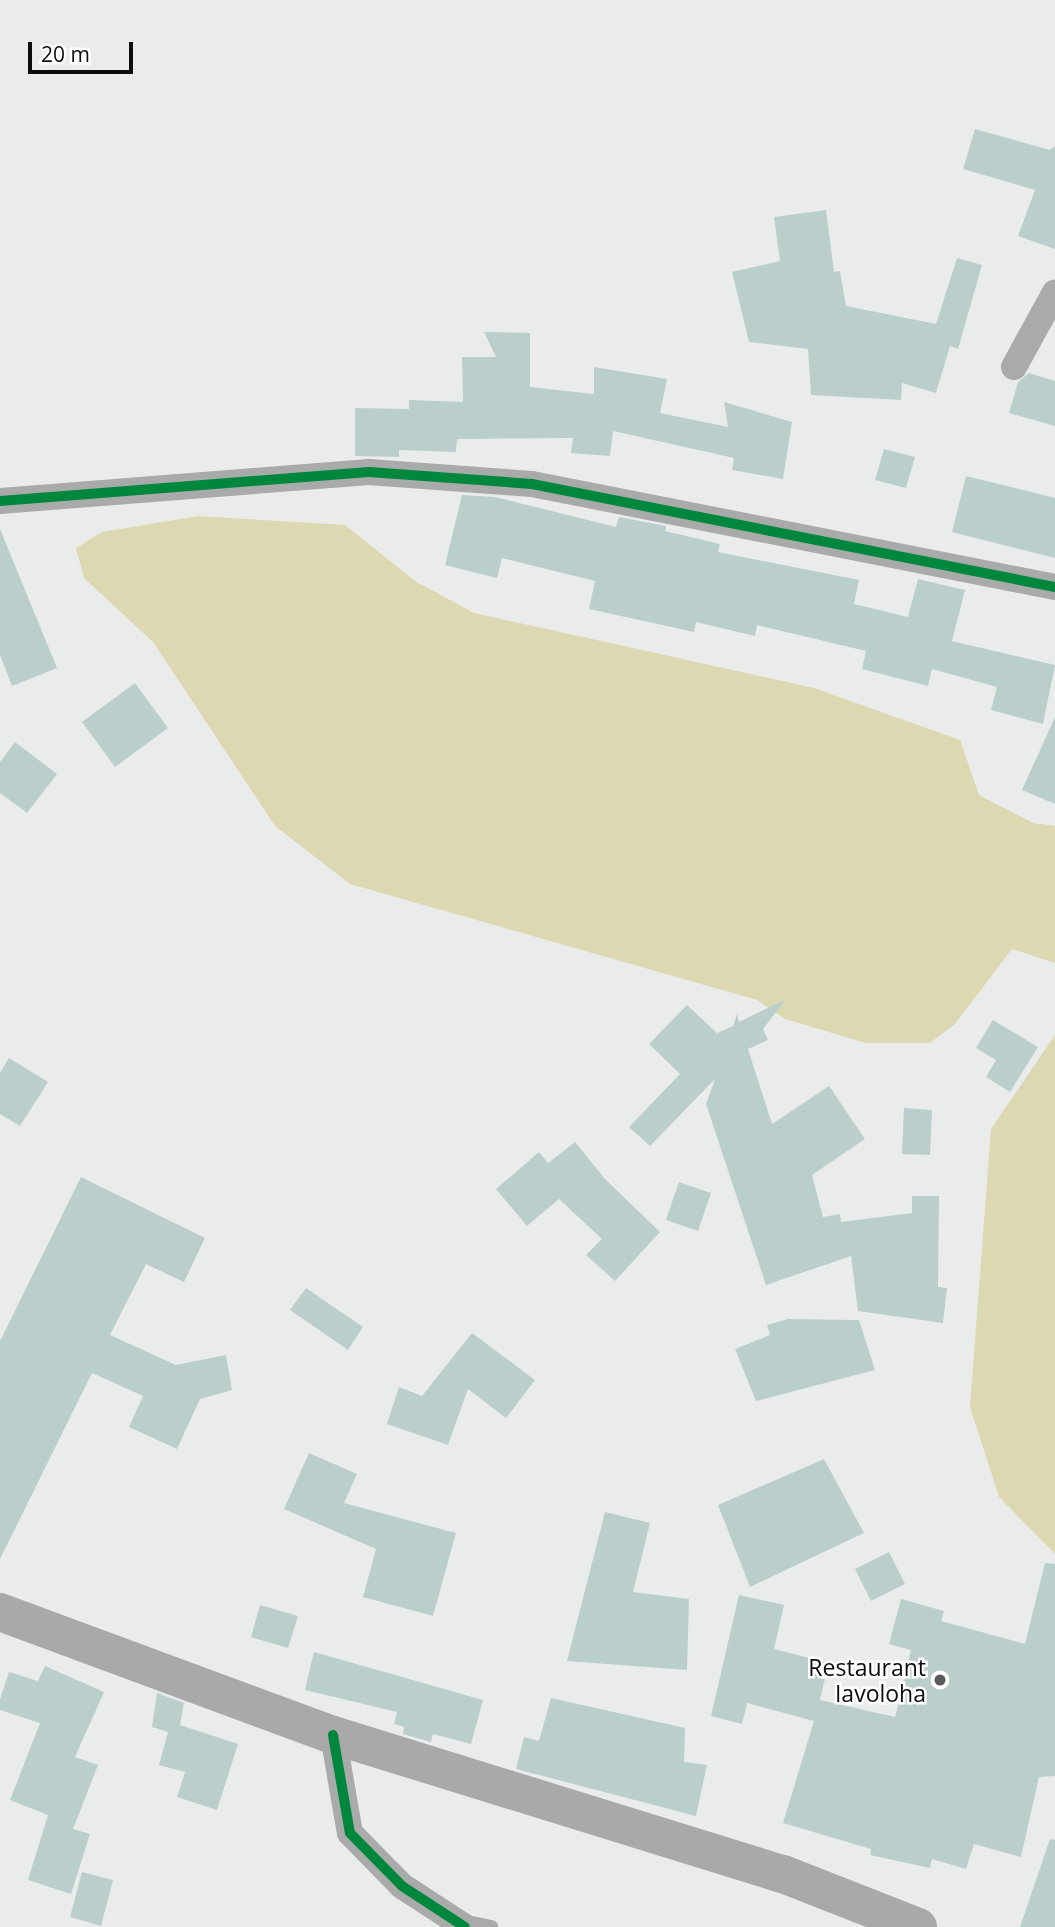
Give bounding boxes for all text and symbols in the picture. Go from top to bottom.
scale bar [32,28,136,72]
text: 20 m [41,40,90,68]
place label: Restaurant Iavoloha [808,1653,926,1707]
marker: Restaurant Iavoloha [932,1672,948,1688]

